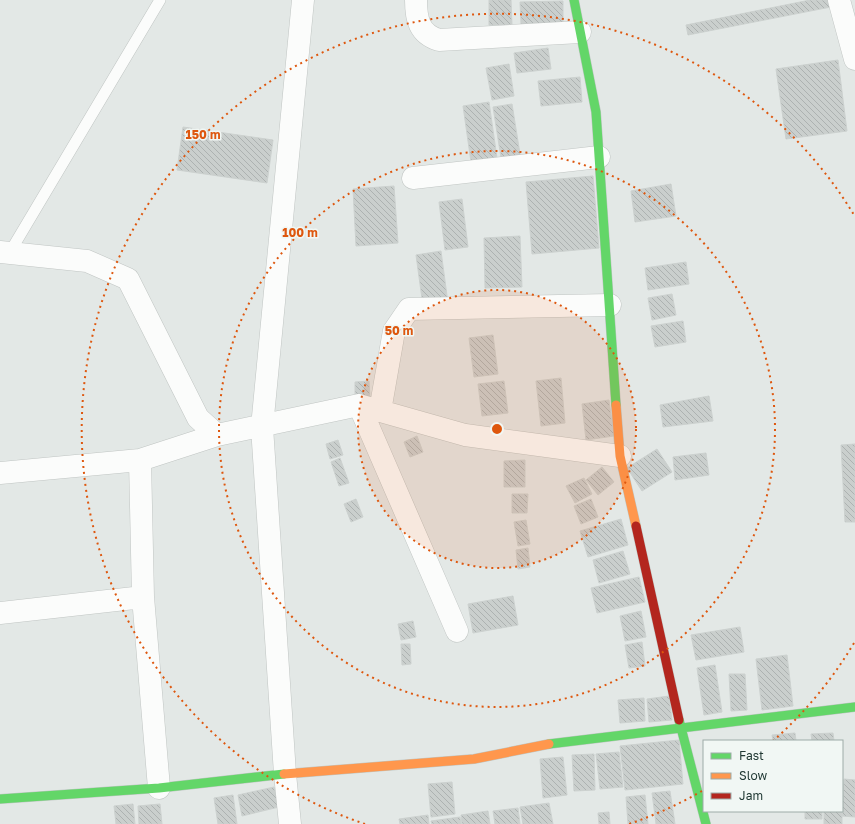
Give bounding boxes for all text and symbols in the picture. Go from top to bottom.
text: 150 m [186,127,220,142]
text: 100 m [282,225,318,240]
text: 50 m [385,323,413,338]
centre of rings [490,422,504,436]
legend [703,740,843,812]
text: Fast [739,748,764,763]
text: Slow [739,768,767,783]
text: Jam [739,788,763,803]

